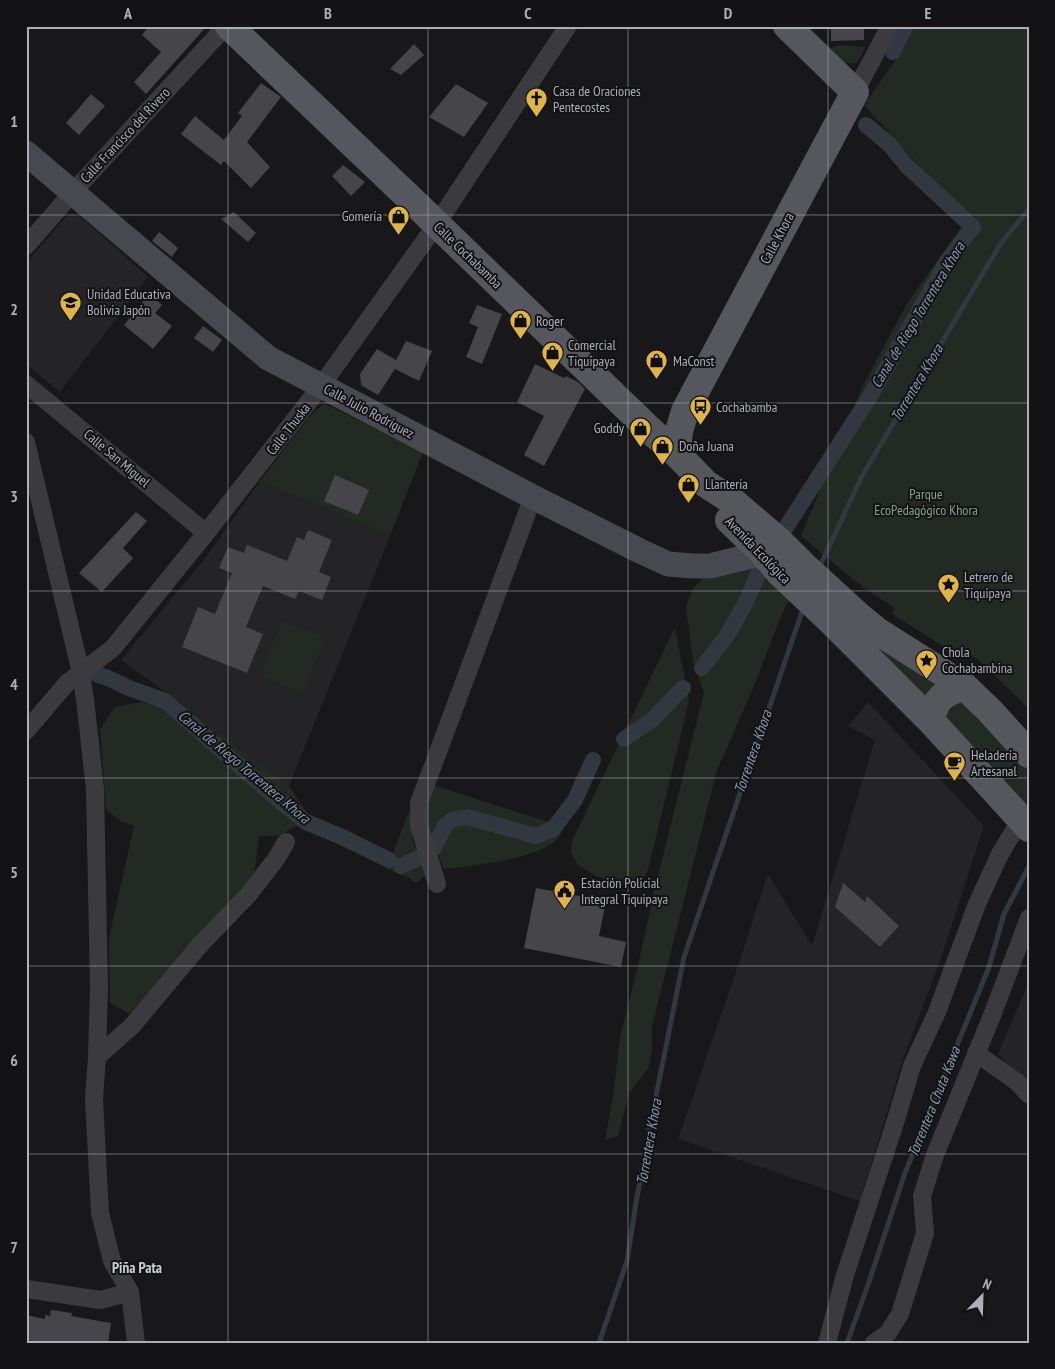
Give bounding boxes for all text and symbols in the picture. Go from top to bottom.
text: A [123,3,133,23]
text: B [324,3,332,23]
text: C [524,3,532,23]
text: D [724,3,733,23]
text: E [925,3,932,23]
place label: Casa de Oraciones Pentecostes [553,82,641,116]
street label: Calle Francisco del Rivero [76,84,174,186]
church icon: Casa de Oraciones Pentecostes [525,87,549,118]
text: 1 [10,111,18,131]
shop icon: Gomería [386,204,410,235]
place label: Gomería [342,207,382,225]
street label: Calle Khora [756,209,798,267]
street label: Calle Cochabamba [430,218,506,292]
water label: Canal de Riego Torrentera Khora [867,239,969,391]
place label: Unidad Educativa Bolivia Japón [87,285,171,319]
school or university icon: Unidad Educativa Bolivia Japón [59,290,83,321]
text: 2 [10,299,18,319]
shop icon: Roger [508,309,532,340]
place label: Roger [536,312,564,330]
place label: Comercial Tiquipaya [568,336,616,370]
shop icon: Comercial Tiquipaya [540,341,564,372]
water label: Torrentera Khora [887,341,947,425]
shop icon: MaConst [645,349,669,380]
place label: MaConst [673,352,714,370]
street label: Calle Julio Rodriguez [321,380,417,442]
bus stop icon: Cochabamba [688,395,712,426]
place label: Cochabamba [716,398,777,416]
street label: Calle Thuska [262,399,314,459]
shop icon: Goddy [628,416,652,447]
place label: Goddy [594,419,625,437]
street label: Calle San Miguel [80,425,154,491]
shop icon: Doña Juana [651,434,675,465]
place label: Doña Juana [679,437,734,455]
shop icon: Llanteria [677,472,701,503]
place label: Llanteria [705,475,748,493]
park label: Parque EcoPedagógico Khora [874,485,978,519]
text: 3 [10,486,18,506]
street label: Avenida Ecológica [721,512,795,588]
place label: Letrero de Tiquipaya [964,568,1013,602]
place icon: Letrero de Tiquipaya [936,573,960,604]
place label: Chola Cochabambina [942,643,1012,677]
place icon: Chola Cochabambina [914,648,938,679]
text: 4 [10,674,18,694]
water label: Canal de Riego Torrentera Khora [174,706,315,828]
water label: Torrentera Khora [729,707,776,796]
place label: Heladería Artesanal [971,746,1017,780]
cafe icon: Heladería Artesanal [943,751,967,782]
text: 5 [10,862,18,882]
place label: Estación Policial Integral Tiquipaya [581,874,668,908]
public building icon: Estación Policial Integral Tiquipaya [553,879,577,910]
water label: Torrentera Chuta Kawa [903,1043,965,1160]
text: 6 [10,1050,18,1070]
water label: Torrentera Khora [632,1097,666,1186]
text: 7 [10,1237,18,1257]
district label: Piña Pata [112,1258,162,1277]
north arrow [958,1272,1008,1322]
text: N [980,1274,994,1294]

